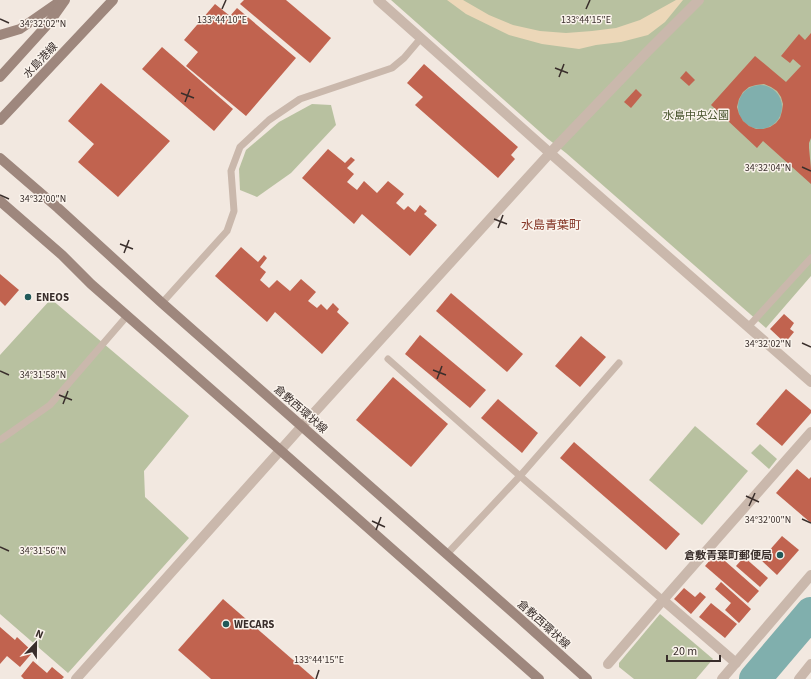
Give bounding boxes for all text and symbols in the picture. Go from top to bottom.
text: 133°44'10"E [197,13,247,27]
text: 133°44'15"E [561,13,611,27]
text: 34°32'02"N [20,17,66,31]
street label: 水島港線 [20,39,61,82]
park label: 水島中央公園 [663,108,729,123]
text: 34°32'04"N [745,161,791,175]
text: 34°32'00"N [20,192,66,206]
district label: 水島青葉町 [521,217,581,234]
place label: ENEOS [36,290,69,305]
marker: ENEOS [23,292,33,302]
text: 34°32'02"N [745,337,791,351]
text: 34°31'58"N [20,368,66,382]
street label: 倉敷西環状線 [271,382,330,437]
text: 34°32'00"N [745,513,791,527]
text: 34°31'56"N [20,544,66,558]
place label: 倉敷青葉町郵便局 [684,548,772,563]
marker: 倉敷青葉町郵便局 [775,550,785,560]
street label: 倉敷西環状線 [514,597,573,652]
place label: WECARS [234,617,274,632]
marker: WECARS [221,619,231,629]
north arrow [16,623,56,663]
text: N [33,626,46,643]
scale bar [667,637,720,663]
text: 20 m [673,643,697,660]
text: 133°44'15"E [294,653,344,667]

